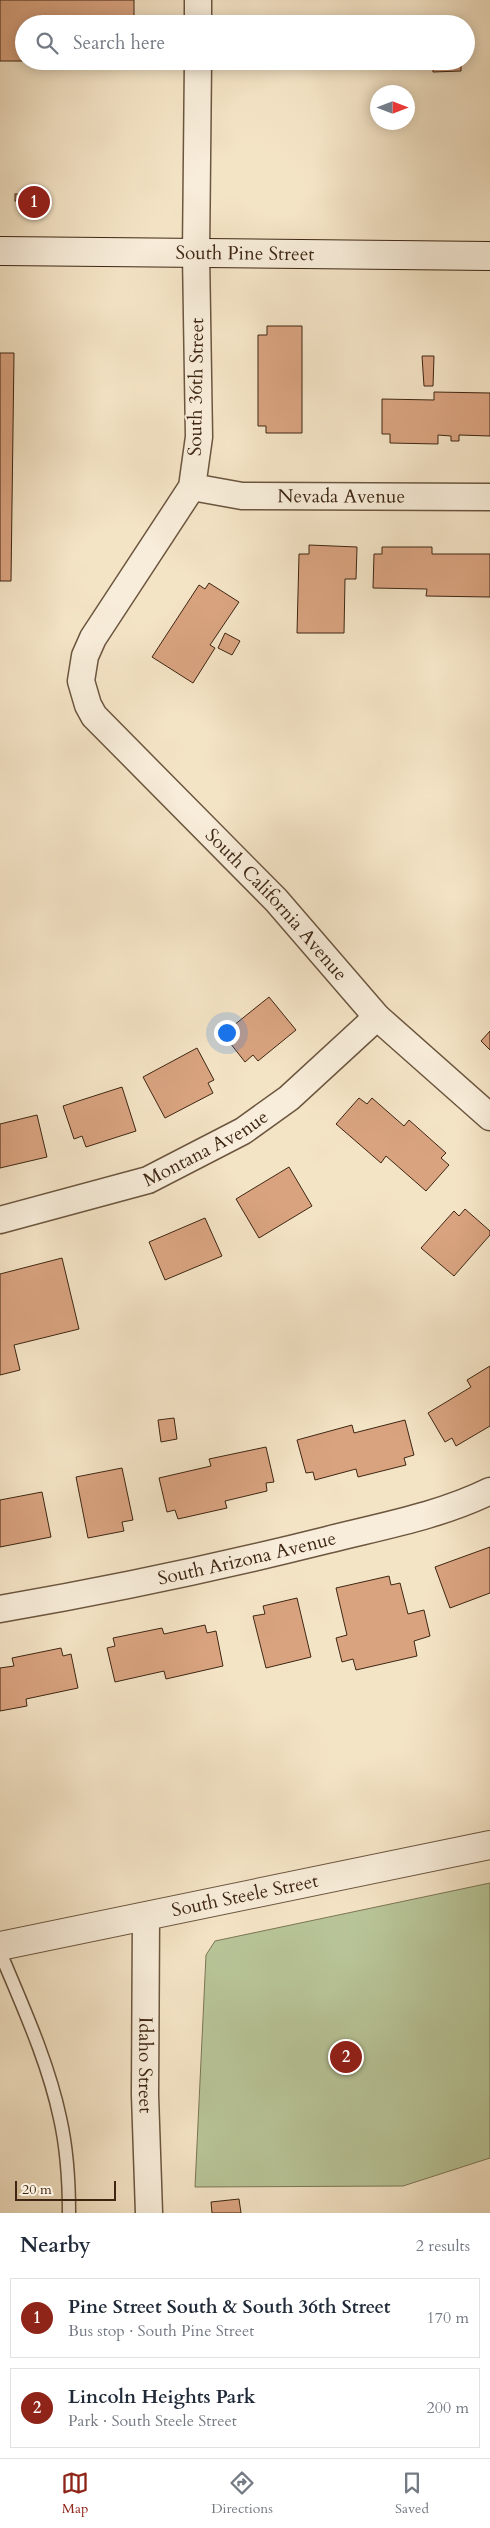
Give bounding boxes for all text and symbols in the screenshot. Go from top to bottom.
search box [15,15,475,70]
icon: search [33,29,61,57]
text: Search here [73,30,165,56]
north arrow [370,85,415,130]
pin: 1 [18,183,50,221]
street label: South Pine Street [175,240,314,267]
street label: South 36th Street [182,318,210,456]
street label: Nevada Avenue [277,483,405,510]
street label: South California Avenue [199,823,353,986]
your location [214,1020,240,1046]
street label: Montana Avenue [139,1104,274,1193]
street label: South Arizona Avenue [155,1525,339,1592]
street label: South Steele Street [169,1868,320,1923]
street label: Idaho Street [132,2017,159,2114]
pin: 2 [330,2038,362,2076]
scale bar [15,2178,116,2201]
text: 20 m [22,2180,52,2199]
text: Nearby [20,2231,91,2260]
text: 2 results [416,2235,470,2257]
text: Pine Street South & South 36th Street [68,2294,391,2320]
text: 1 [33,2307,41,2329]
text: 170 m [427,2307,469,2329]
text: Bus stop · South Pine Street [68,2320,254,2342]
text: Lincoln Heights Park [68,2384,256,2410]
text: 2 [33,2397,41,2419]
text: 200 m [427,2397,469,2419]
text: Park · South Steele Street [68,2410,237,2432]
tab: Map [61,2469,89,2518]
tab: Directions [211,2469,273,2518]
tab: Saved [395,2469,429,2518]

